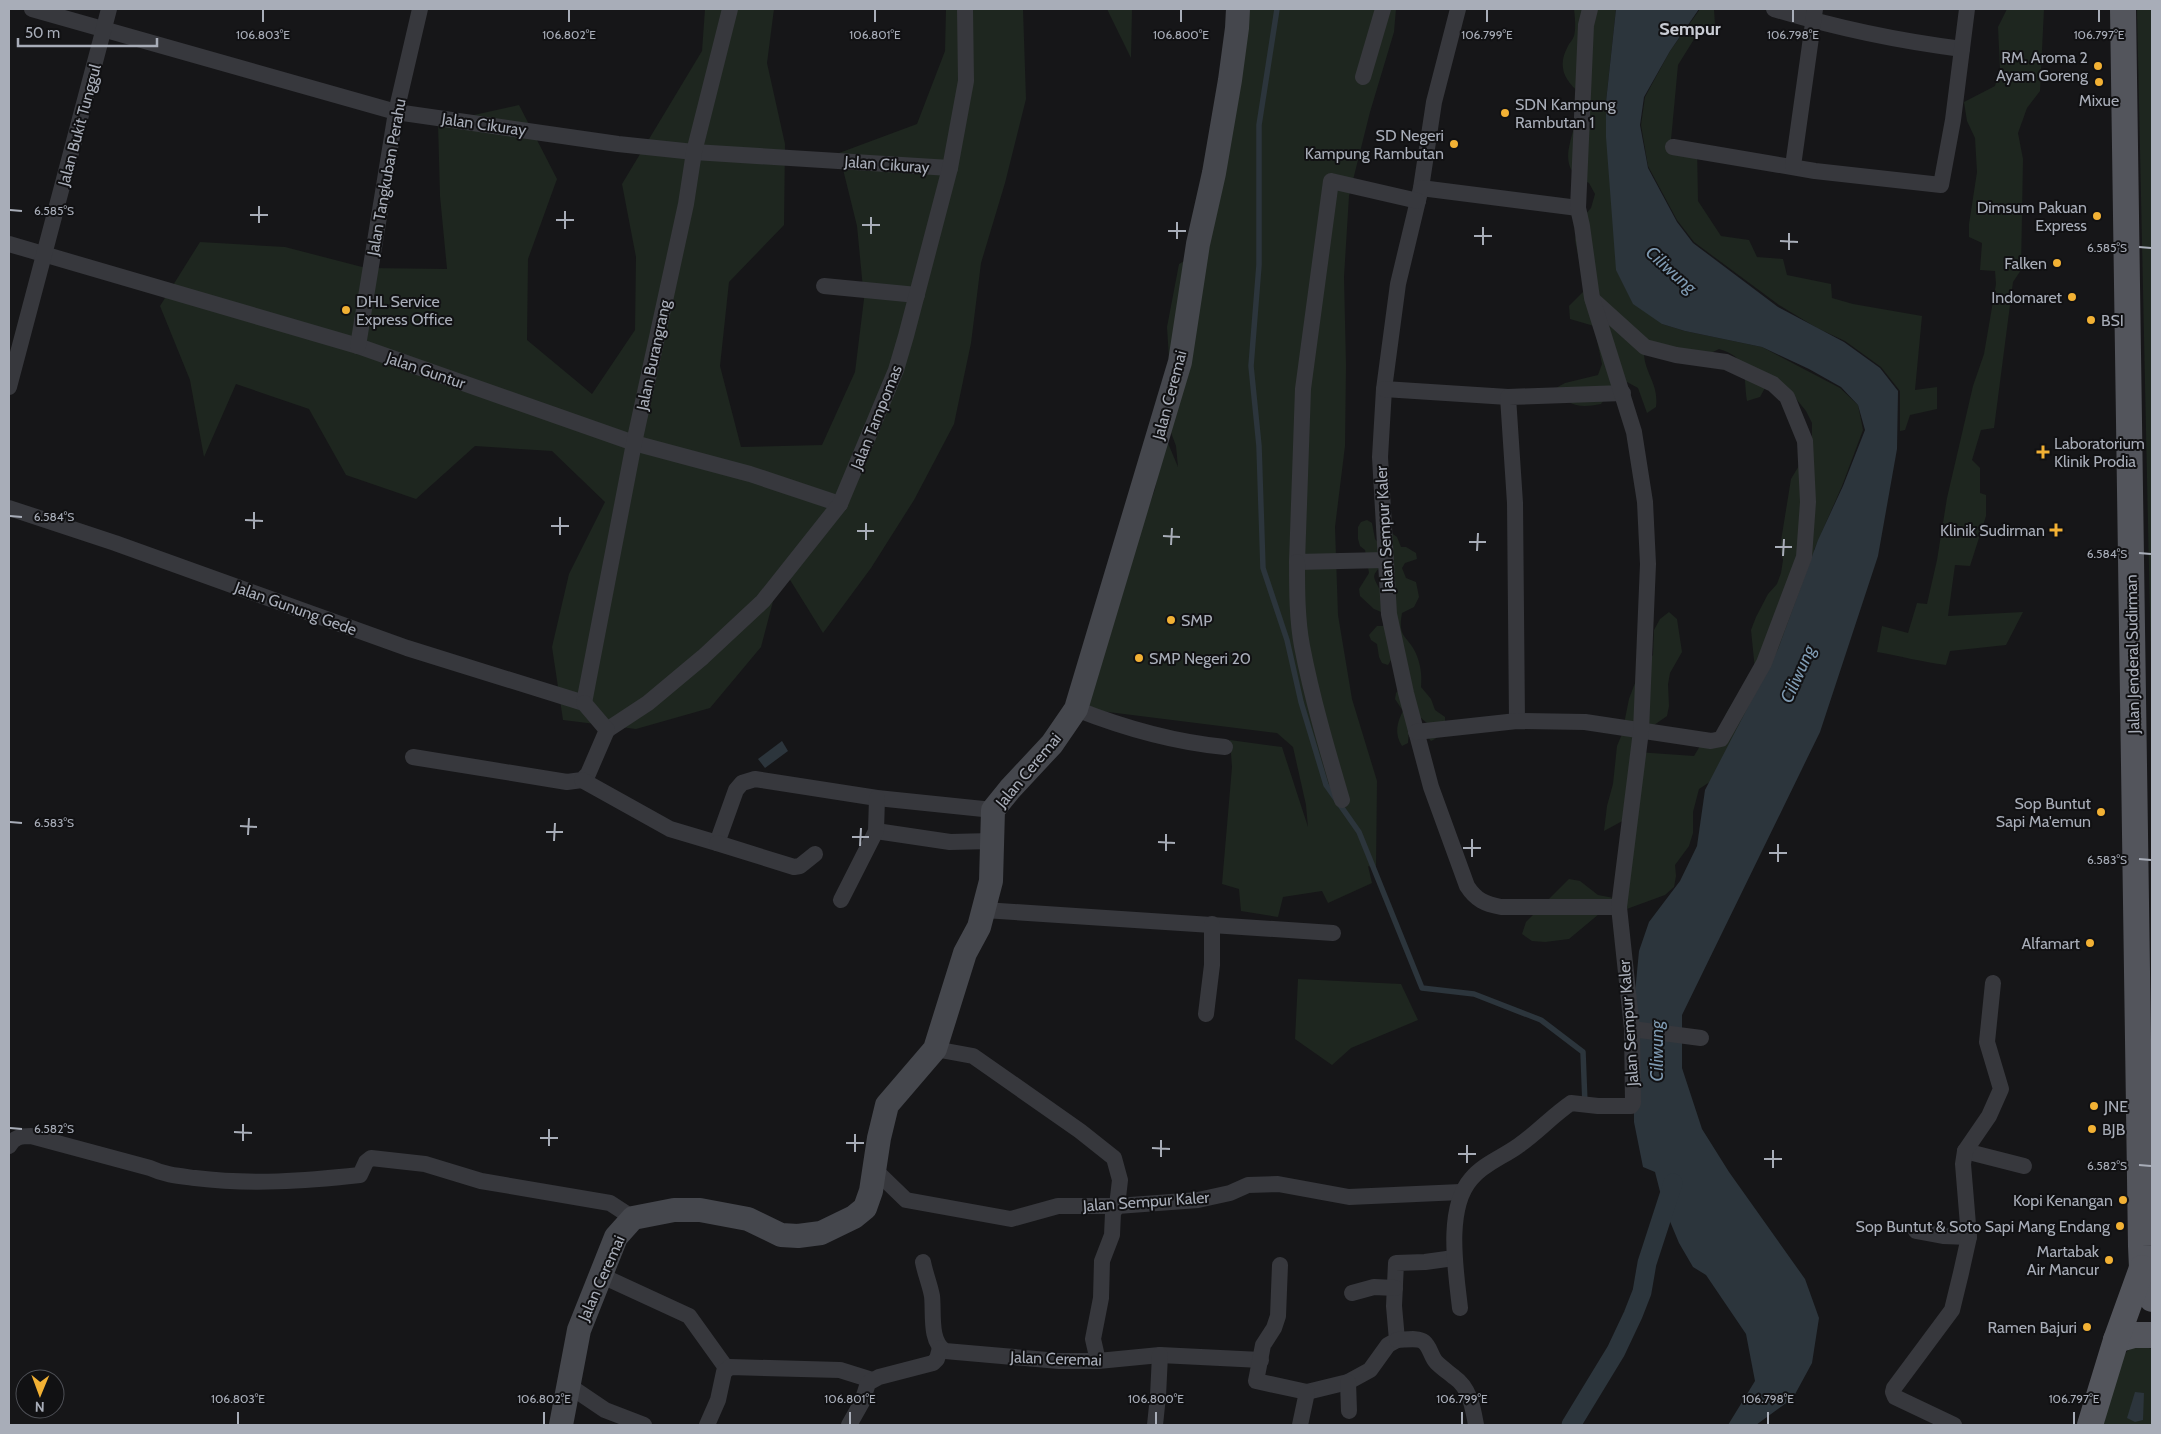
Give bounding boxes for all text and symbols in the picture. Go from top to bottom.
scale bar [18,15,156,47]
district label: Sempur [1659,18,1721,40]
text: 50 m [25,24,60,42]
text: 106.803°E [236,27,290,42]
text: 106.802°E [542,27,596,42]
text: 106.801°E [849,27,901,42]
text: 106.800°E [1153,27,1209,42]
text: 106.799°E [1461,27,1513,42]
text: 106.798°E [1767,27,1819,42]
text: 106.797°E [2074,27,2125,42]
place label: RM. Aroma 2 Ayam Goreng [1996,48,2089,85]
marker: RM. Aroma 2 Ayam Goreng [2092,60,2104,72]
street label: Jalan Bukit Tunggul [54,62,105,189]
marker: Mixue [2093,76,2105,88]
place label: Mixue [2079,91,2119,110]
place label: SDN Kampung Rambutan 1 [1515,95,1617,132]
street label: Jalan Tangkuban Perahu [363,97,410,258]
marker: SDN Kampung Rambutan 1 [1499,107,1511,119]
street label: Jalan Cikuray [439,109,527,140]
place label: SD Negeri Kampung Rambutan [1305,126,1444,163]
marker: SD Negeri Kampung Rambutan [1448,138,1460,150]
street label: Jalan Cikuray [843,152,930,177]
place label: Dimsum Pakuan Express [1977,198,2087,235]
text: 6.585°S [34,203,74,218]
marker: Dimsum Pakuan Express [2091,210,2103,222]
text: 6.585°S [2087,240,2127,255]
water label: Ciliwung [1641,241,1702,299]
place label: Falken [2004,254,2047,273]
marker: Falken [2051,257,2063,269]
place label: Indomaret [1991,288,2063,307]
marker: Indomaret [2066,291,2078,303]
place label: DHL Service Express Office [356,292,453,329]
street label: Jalan Burangrang [632,297,675,413]
marker: DHL Service Express Office [340,304,352,316]
place label: BSI [2101,311,2124,330]
marker: BSI [2085,314,2097,326]
street label: Jalan Guntur [383,348,469,393]
street label: Jalan Ceremai [1148,348,1191,443]
street label: Jalan Tampomas [847,362,906,473]
place label: Laboratorium Klinik Prodia [2054,434,2145,471]
marker: Laboratorium Klinik Prodia [2036,445,2050,459]
street label: Jalan Sempur Kaler [1372,464,1397,594]
text: 6.584°S [34,509,74,524]
place label: Klinik Sudirman [1940,521,2045,540]
marker: Klinik Sudirman [2049,523,2063,537]
text: 6.584°S [2087,546,2127,561]
street label: Jalan Jenderal Sudirman [2122,574,2143,735]
street label: Jalan Gunung Gede [231,577,359,639]
place label: SMP [1181,611,1212,630]
marker: SMP [1165,614,1177,626]
water label: Ciliwung [1776,641,1821,706]
place label: SMP Negeri 20 [1149,649,1251,668]
marker: SMP Negeri 20 [1133,652,1145,664]
street label: Jalan Ceremai [991,729,1065,812]
place label: Sop Buntut Sapi Ma'emun [1996,794,2092,831]
marker: Sop Buntut Sapi Ma'emun [2095,806,2107,818]
text: 6.583°S [34,815,74,830]
text: 6.583°S [2087,852,2127,867]
place label: Alfamart [2021,934,2081,953]
marker: Alfamart [2084,937,2096,949]
street label: Jalan Sempur Kaler [1615,958,1642,1088]
water label: Ciliwung [1646,1020,1668,1081]
place label: JNE [2103,1097,2128,1116]
marker: JNE [2088,1100,2100,1112]
place label: BJB [2102,1120,2126,1139]
text: 6.582°S [34,1121,74,1136]
marker: BJB [2086,1123,2098,1135]
text: 6.582°S [2087,1158,2127,1173]
street label: Jalan Sempur Kaler [1081,1188,1211,1215]
place label: Kopi Kenangan [2013,1191,2113,1210]
marker: Kopi Kenangan [2117,1194,2129,1206]
place label: Sop Buntut & Soto Sapi Mang Endang [1856,1217,2111,1236]
marker: Sop Buntut & Soto Sapi Mang Endang [2114,1220,2126,1232]
street label: Jalan Ceremai [574,1233,629,1325]
place label: Martabak Air Mancur [2027,1242,2100,1279]
marker: Martabak Air Mancur [2103,1254,2115,1266]
place label: Ramen Bajuri [1988,1318,2077,1337]
marker: Ramen Bajuri [2081,1321,2093,1333]
street label: Jalan Ceremai [1009,1347,1102,1370]
north arrow [15,1369,65,1419]
text: 106.803°E [211,1391,265,1406]
text: 106.802°E [517,1391,571,1406]
text: 106.801°E [824,1391,876,1406]
text: 106.800°E [1128,1391,1184,1406]
text: 106.799°E [1436,1391,1488,1406]
text: 106.798°E [1742,1391,1794,1406]
text: 106.797°E [2049,1391,2100,1406]
text: N [35,1398,45,1416]

